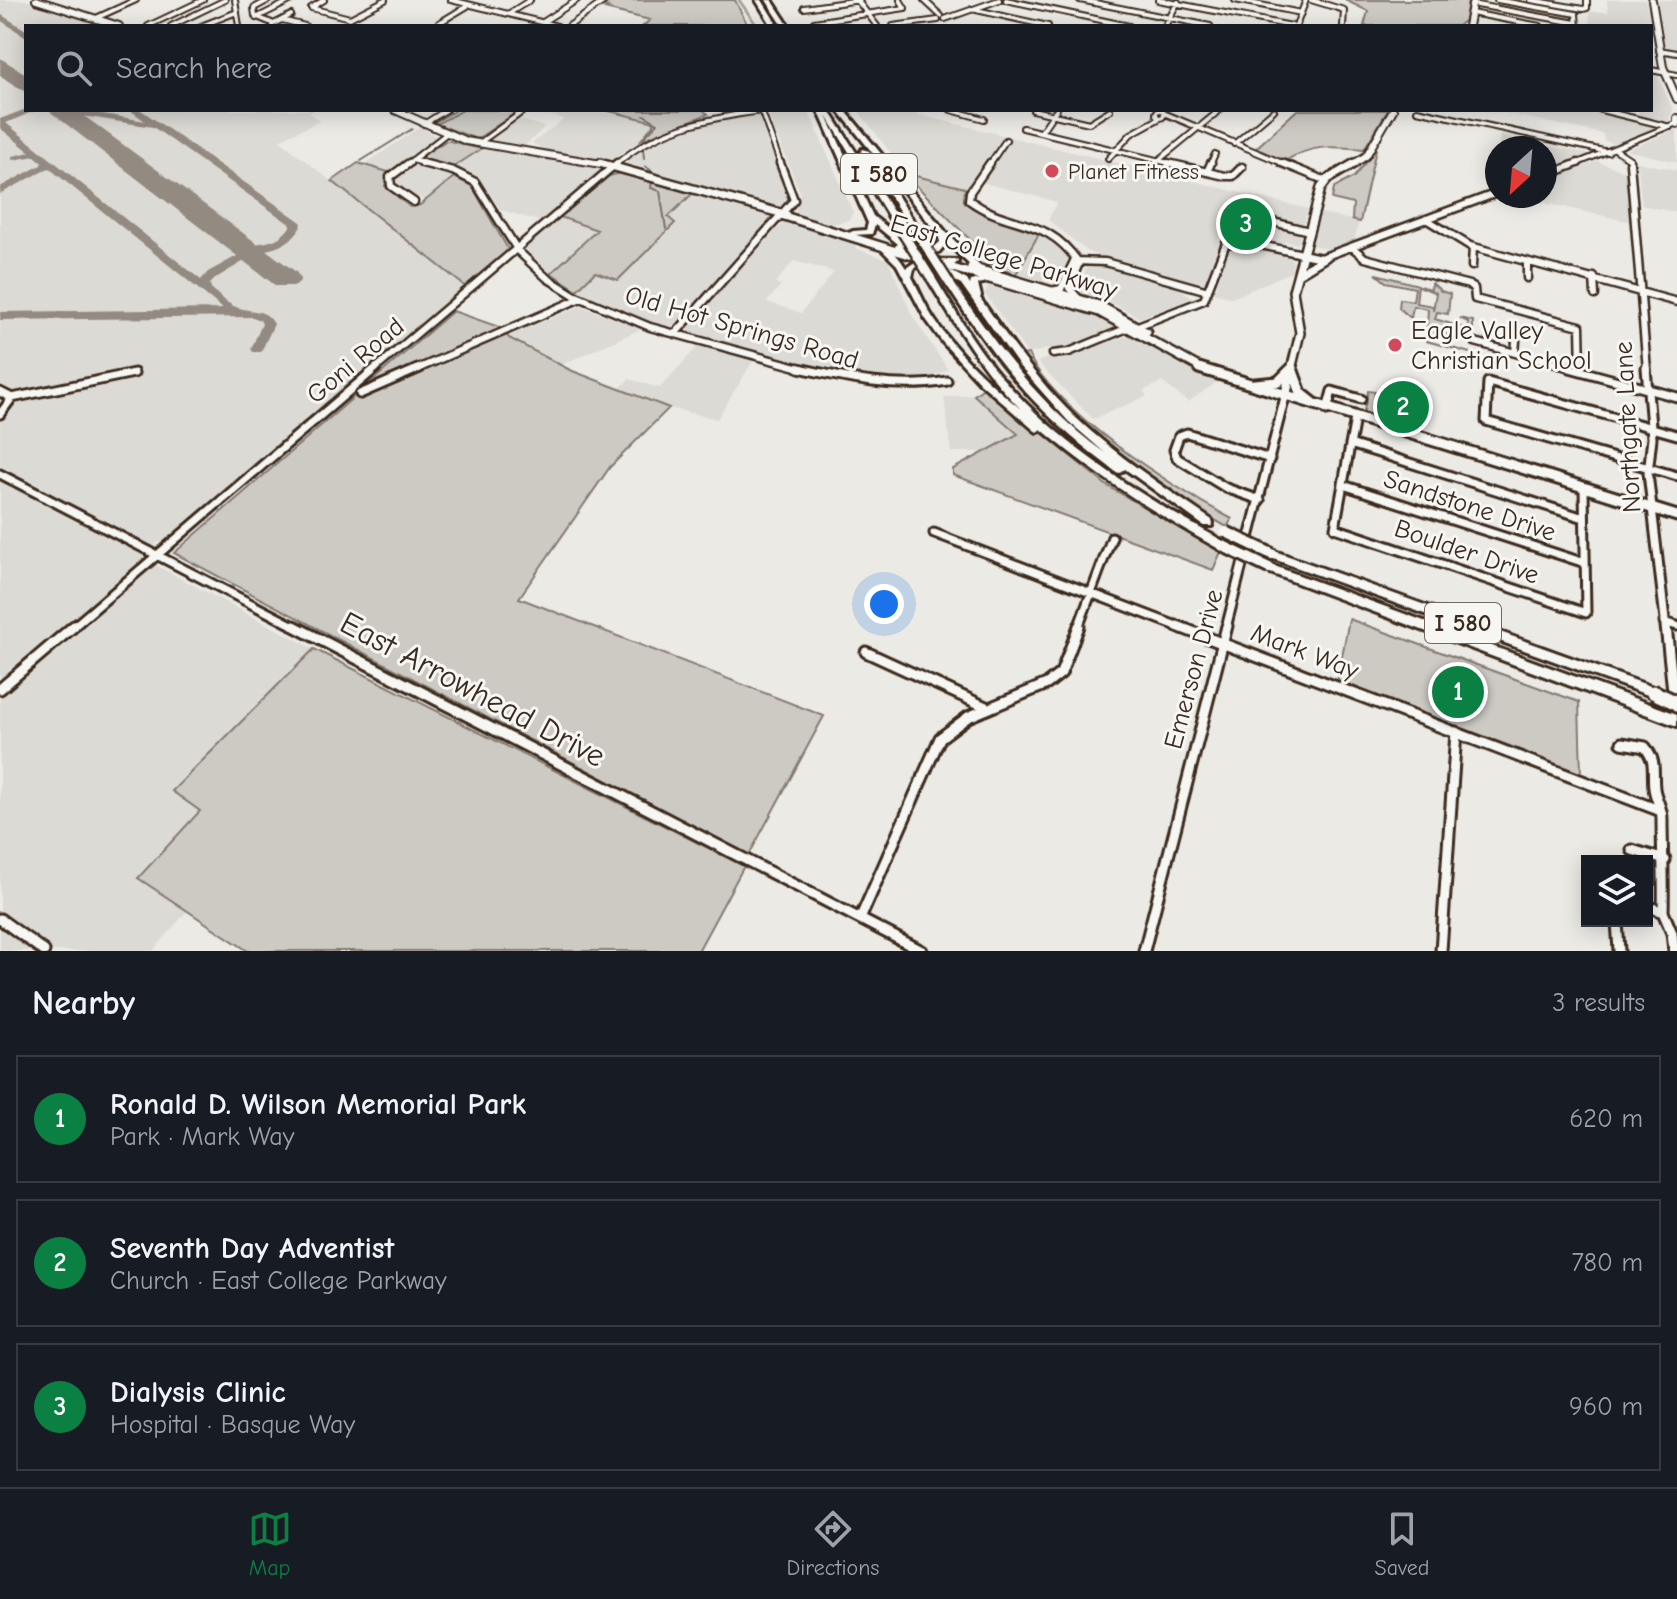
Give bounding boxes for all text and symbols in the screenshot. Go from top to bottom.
search box [24,24,1653,112]
icon: search [52,46,96,90]
text: Search here [116,51,272,86]
north arrow [1485,136,1557,208]
road number: I 580 [841,154,917,194]
place label: Planet Fitness [1068,159,1199,185]
marker: Planet Fitness [1043,162,1061,180]
pin: 3 [1220,194,1272,254]
street label: East College Parkway [887,208,1121,306]
street label: Old Hot Springs Road [622,280,862,376]
street label: Goni Road [301,312,410,410]
place label: Eagle Valley Christian School [1411,316,1592,376]
marker: Eagle Valley Christian School [1386,336,1404,354]
street label: Northgate Lane [1609,341,1647,513]
pin: 2 [1377,377,1429,437]
street label: Sandstone Drive [1380,464,1560,548]
street label: Boulder Drive [1391,513,1543,591]
your location [864,584,904,624]
street label: Emerson Drive [1158,586,1230,752]
road number: I 580 [1425,603,1501,643]
street label: East Arrowhead Drive [334,604,611,775]
street label: Mark Way [1247,618,1363,686]
pin: 1 [1432,662,1484,722]
map controls [1581,855,1653,927]
button: layers [1581,855,1653,927]
text: Nearby [32,983,135,1023]
text: 3 results [1552,988,1645,1018]
text: Ronald D. Wilson Memorial Park [110,1087,526,1122]
text: 1 [55,1104,65,1134]
text: 620 m [1569,1104,1643,1134]
text: Park · Mark Way [110,1122,294,1152]
text: Seventh Day Adventist [110,1231,394,1266]
text: 2 [54,1248,66,1278]
text: 780 m [1571,1248,1643,1278]
text: Church · East College Parkway [110,1266,447,1296]
text: Dialysis Clinic [110,1375,286,1410]
text: 3 [54,1392,66,1422]
text: 960 m [1569,1392,1643,1422]
text: Hospital · Basque Way [110,1410,355,1440]
tab: Map [248,1507,292,1581]
tab: Directions [787,1507,880,1581]
tab: Saved [1375,1507,1429,1581]

